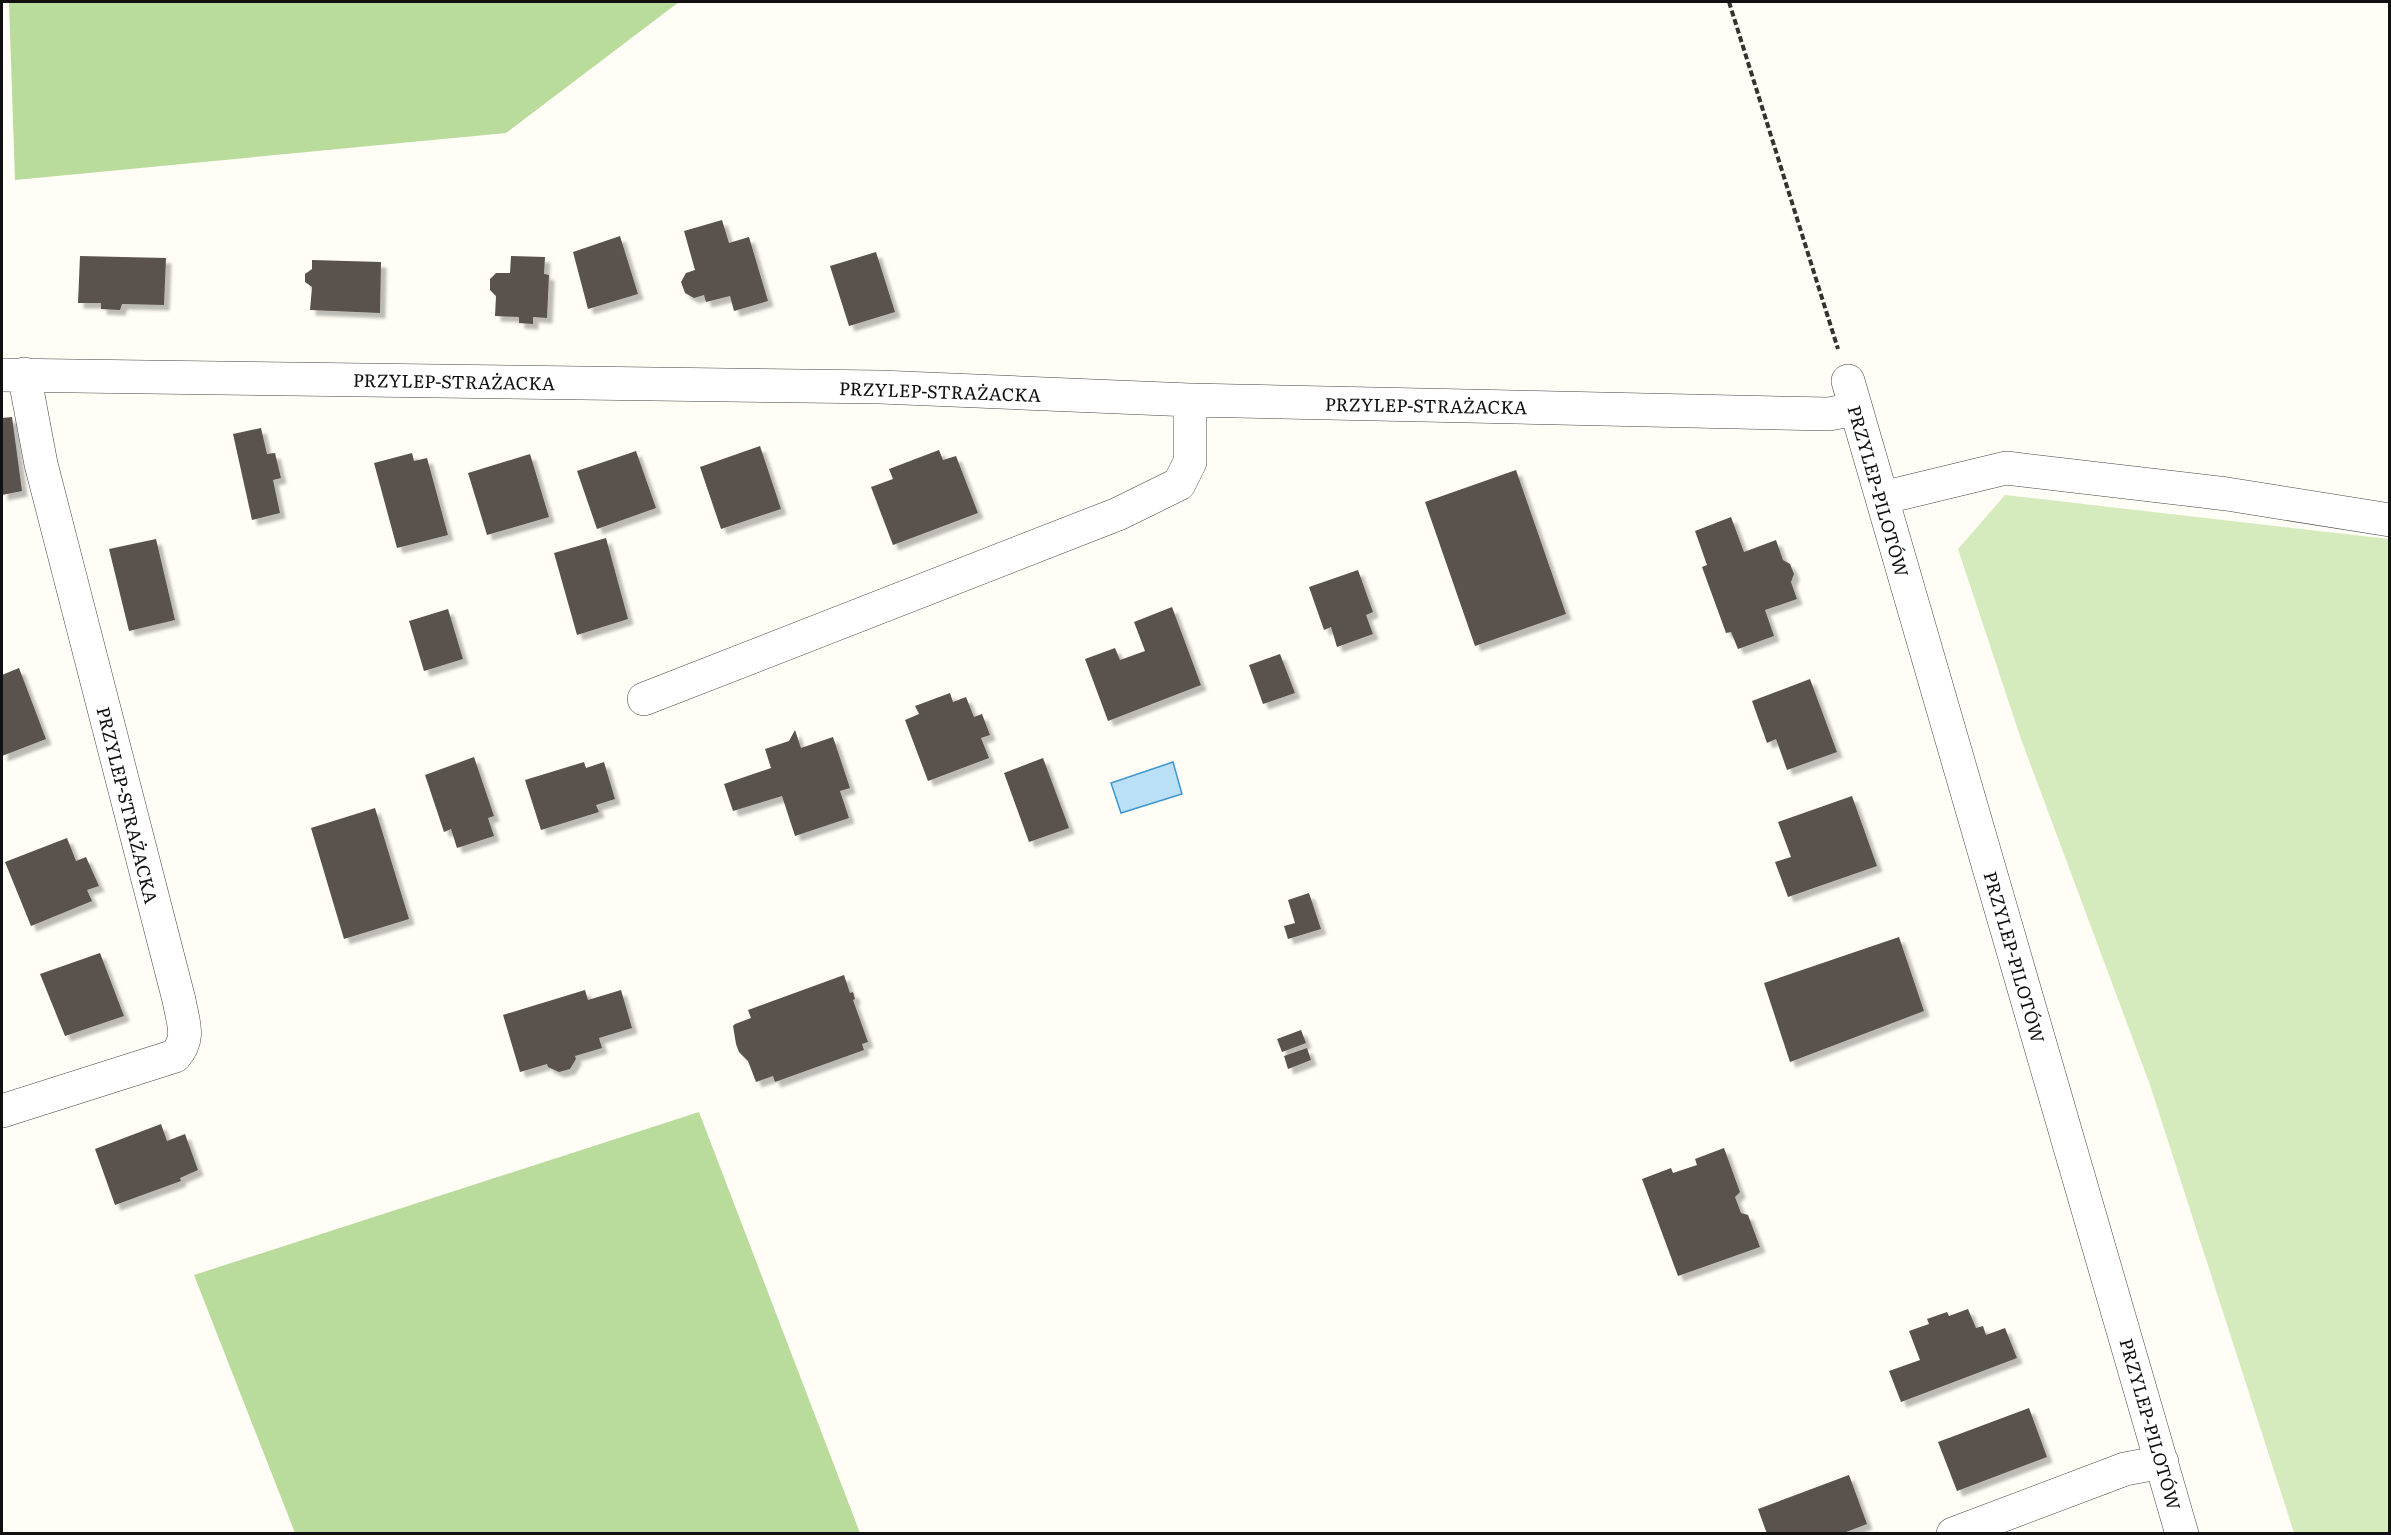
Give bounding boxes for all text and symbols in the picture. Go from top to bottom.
street label: PRZYLEP-STRAŻACKA [353,366,555,396]
street label: PRZYLEP-STRAŻACKA [838,374,1042,408]
street label: PRZYLEP-STRAŻACKA [1325,390,1527,420]
street label: PRZYLEP-PILOTÓW [1842,402,1917,580]
street label: PRZYLEP-STRAŻACKA [90,704,166,906]
street label: PRZYLEP-PILOTÓW [1978,868,2053,1046]
street label: PRZYLEP-PILOTÓW [2114,1335,2189,1513]

